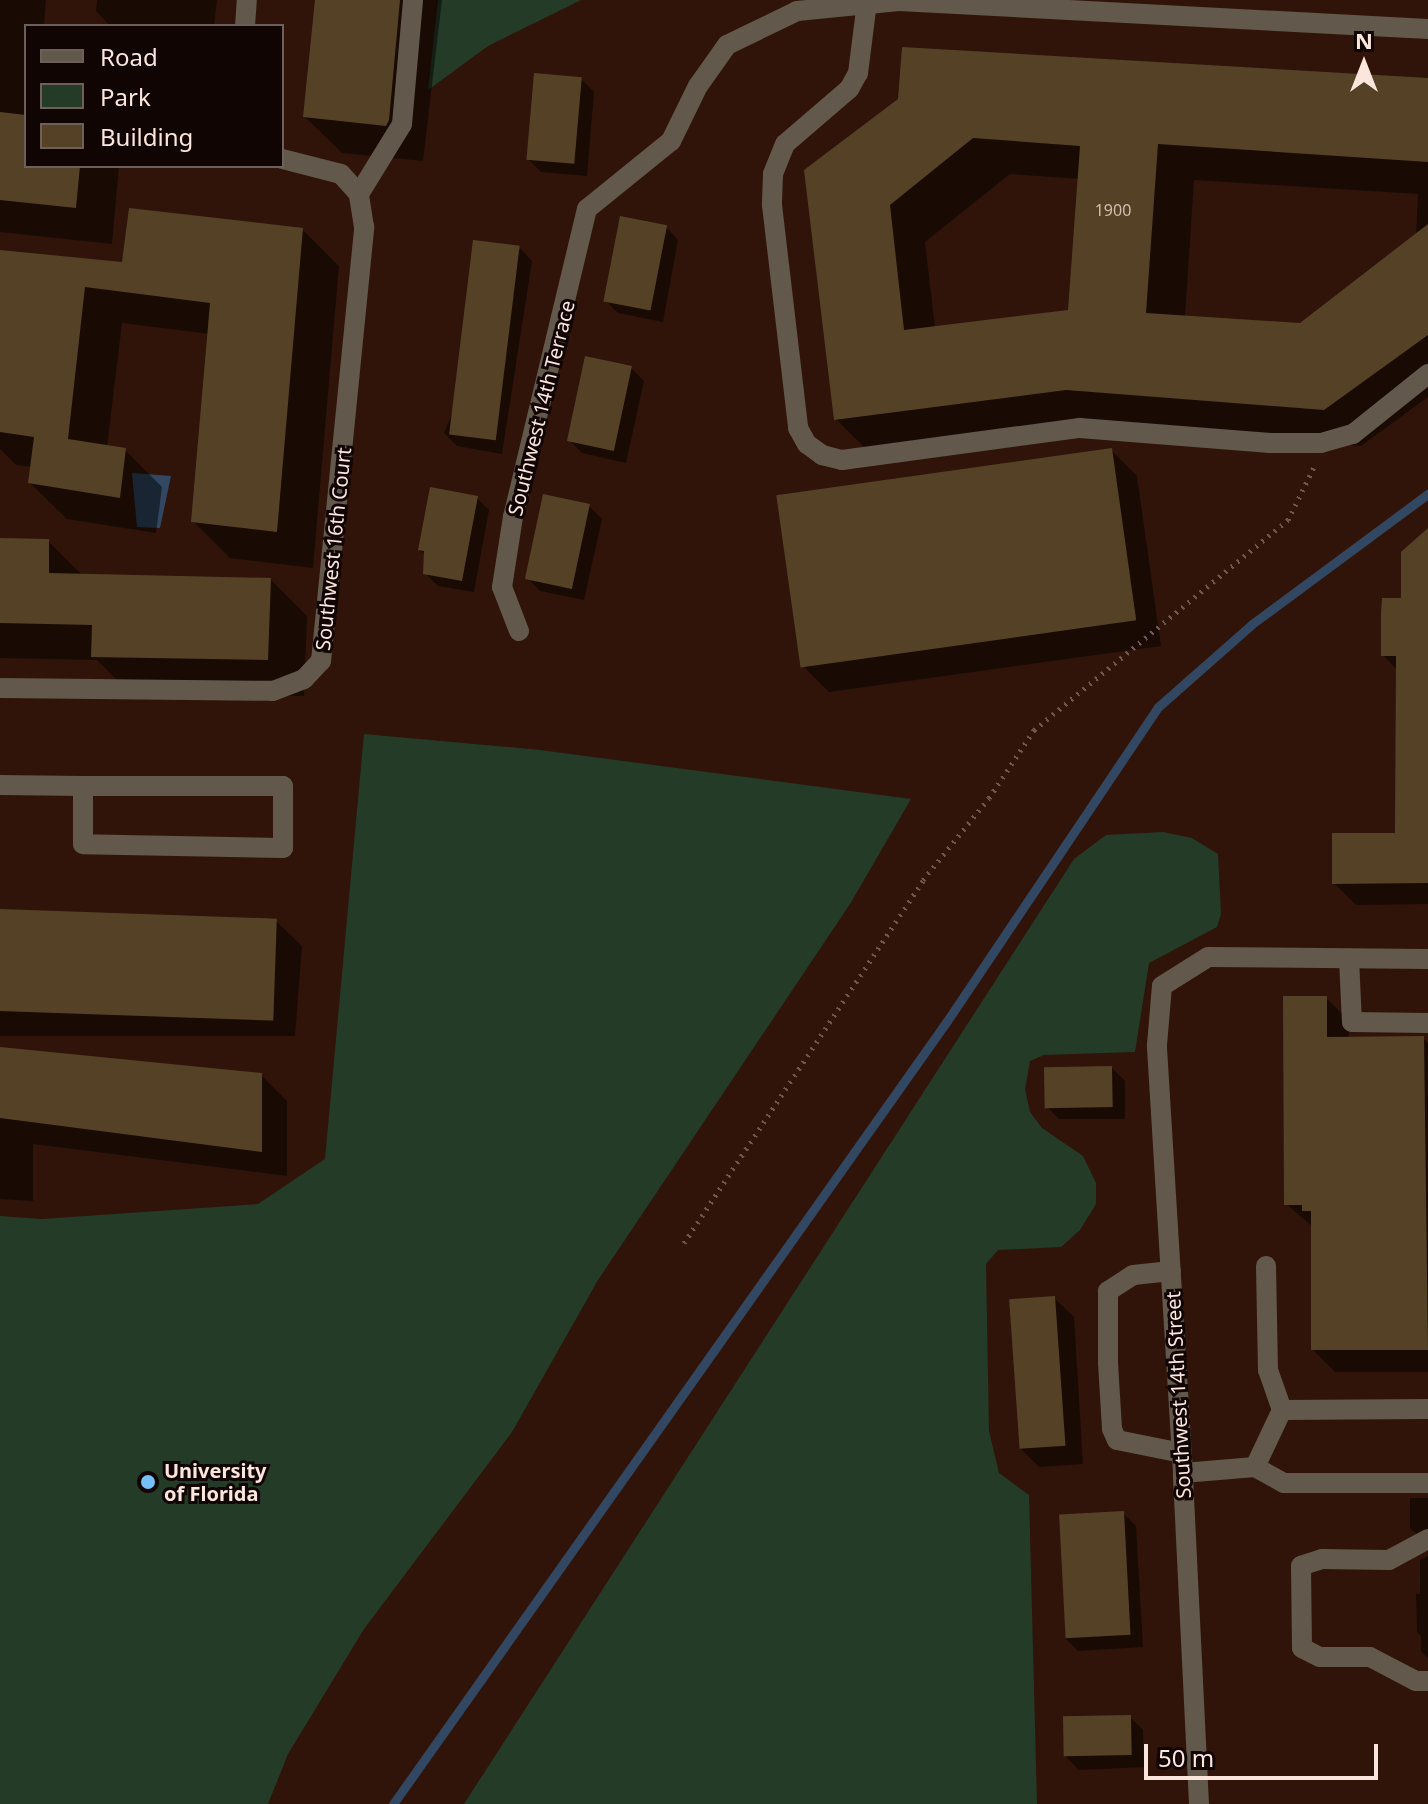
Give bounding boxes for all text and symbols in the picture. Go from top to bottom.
legend [24,24,284,168]
north arrow [1324,24,1404,104]
text: N [1355,25,1373,55]
text: Road [100,40,158,73]
text: Park [100,80,151,113]
text: Building [100,120,193,153]
house number: 1900 [1095,200,1131,220]
street label: Southwest 14th Terrace [503,298,579,518]
street label: Southwest 16th Court [310,446,356,652]
street label: Southwest 14th Street [1161,1291,1195,1499]
place label: University of Florida [164,1458,267,1505]
marker: University of Florida [139,1473,157,1491]
scale bar [1148,1728,1382,1778]
text: 50 m [1158,1741,1214,1774]

